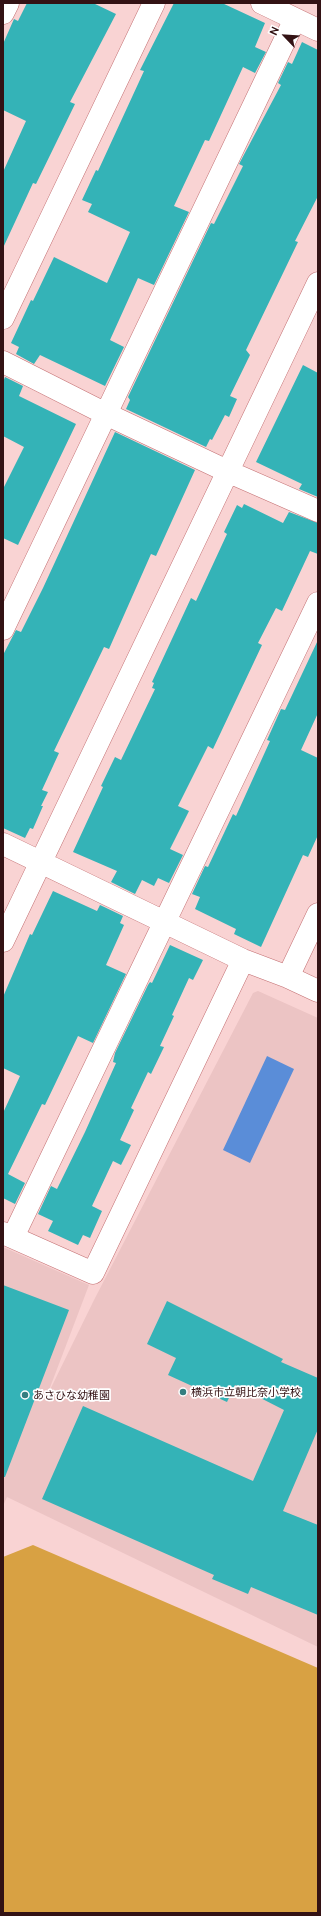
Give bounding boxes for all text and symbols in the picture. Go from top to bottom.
north arrow [265,16,305,56]
text: N [267,25,281,37]
place label: 横浜市立朝比奈小学校 [191,1385,301,1399]
marker: 横浜市立朝比奈小学校 [178,1387,188,1397]
place label: あさひな幼稚園 [33,1388,110,1402]
marker: あさひな幼稚園 [20,1390,30,1400]

